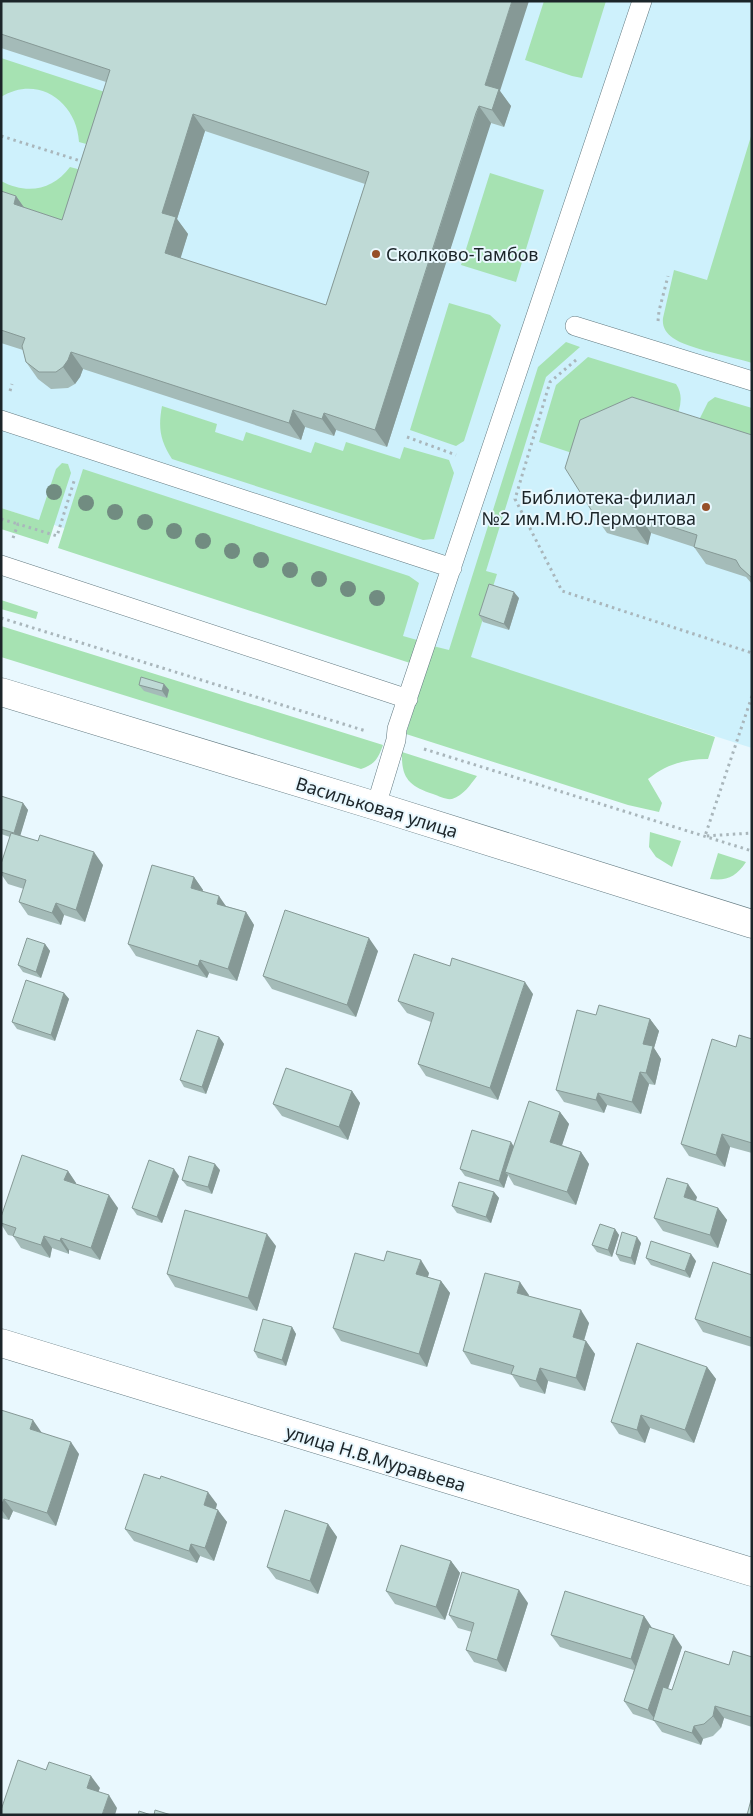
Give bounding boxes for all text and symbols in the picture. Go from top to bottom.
place label: Сколково-Тамбов [386,242,539,266]
marker: Сколково-Тамбов [370,248,382,260]
place label: Библиотека-филиал №2 им.М.Ю.Лермонтова [482,485,696,530]
marker: Библиотека-филиал №2 им.М.Ю.Лермонтова [700,501,712,513]
street label: Васильковая улица [293,771,461,843]
street label: улица Н.В.Муравьева [283,1419,469,1497]

